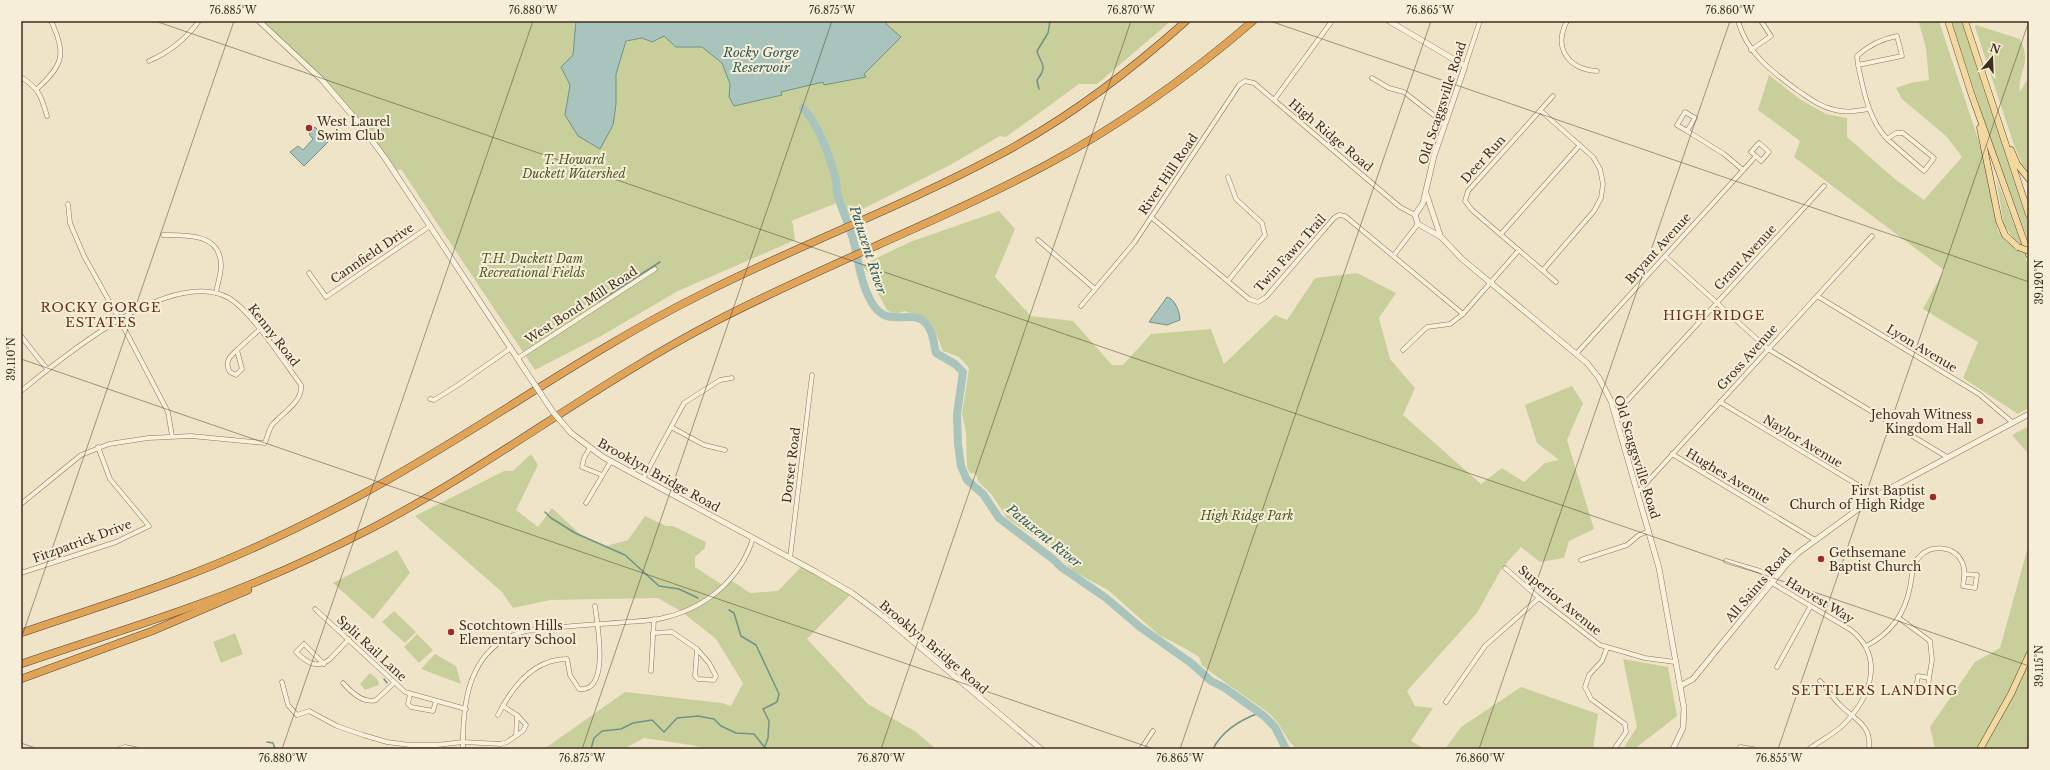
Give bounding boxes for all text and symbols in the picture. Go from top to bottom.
text: 76.885°W [209,4,257,17]
text: 76.880°W [509,4,558,17]
text: 76.875°W [809,4,855,17]
text: 76.870°W [1107,4,1155,17]
text: 76.865°W [1406,4,1454,17]
text: 76.860°W [1706,4,1755,17]
north arrow [1972,38,2012,78]
street label: Old Scaggsville Road [1415,40,1469,166]
text: N [1988,40,2003,57]
water label: Rocky Gorge Reservoir [722,44,799,76]
street label: High Ridge Road [1286,95,1376,175]
place label: West Laurel Swim Club [316,114,390,143]
marker: West Laurel Swim Club [304,123,314,133]
street label: River Hill Road [1135,131,1201,217]
street label: Deer Run [1458,132,1508,186]
park label: T. Howard Duckett Watershed [521,152,627,181]
water label: Patuxent River [845,203,891,297]
street label: Bryant Avenue [1622,209,1694,287]
street label: Twin Fawn Trail [1251,211,1329,295]
street label: Cannfield Drive [327,220,417,286]
street label: Grant Avenue [1711,221,1779,293]
park label: T.H. Duckett Dam Recreational Fields [478,251,586,280]
text: 39.120°N [2033,259,2046,305]
street label: West Bond Mill Road [521,263,640,347]
district label: ROCKY GORGE ESTATES [41,299,161,331]
street label: Kenny Road [245,301,303,369]
district label: HIGH RIDGE [1663,307,1765,324]
street label: Gross Avenue [1714,321,1781,393]
street label: Lyon Avenue [1884,321,1960,375]
text: 39.110°N [5,337,18,381]
street label: Old Scaggsville Road [1611,393,1663,521]
place label: Jehovah Witness Kingdom Hall [1869,407,1972,436]
street label: Naylor Avenue [1760,411,1846,471]
marker: Jehovah Witness Kingdom Hall [1975,416,1985,426]
street label: Dorset Road [779,426,803,504]
street label: Brooklyn Bridge Road [595,435,723,515]
street label: Hughes Avenue [1683,445,1773,507]
place label: First Baptist Church of High Ridge [1789,483,1925,512]
marker: First Baptist Church of High Ridge [1928,492,1938,502]
water label: Patuxent River [1002,500,1086,572]
park label: High Ridge Park [1199,508,1294,523]
street label: Fitzpatrick Drive [31,516,133,566]
street label: All Saints Road [1721,545,1794,626]
place label: Gethsemane Baptist Church [1829,545,1921,574]
marker: Gethsemane Baptist Church [1816,554,1826,564]
street label: Superior Avenue [1515,562,1605,638]
street label: Harvest Way [1783,574,1857,627]
street label: Brooklyn Bridge Road [876,597,992,697]
street label: Split Rail Lane [334,612,410,684]
place label: Scotchtown Hills Elementary School [459,618,576,647]
marker: Scotchtown Hills Elementary School [446,627,456,637]
text: 39.115°N [2033,645,2046,687]
district label: SETTLERS LANDING [1792,682,1958,699]
text: 76.880°W [259,752,308,765]
text: 76.875°W [559,752,605,765]
text: 76.870°W [857,752,905,765]
text: 76.865°W [1156,752,1204,765]
text: 76.860°W [1456,752,1505,765]
text: 76.855°W [1756,752,1803,765]

